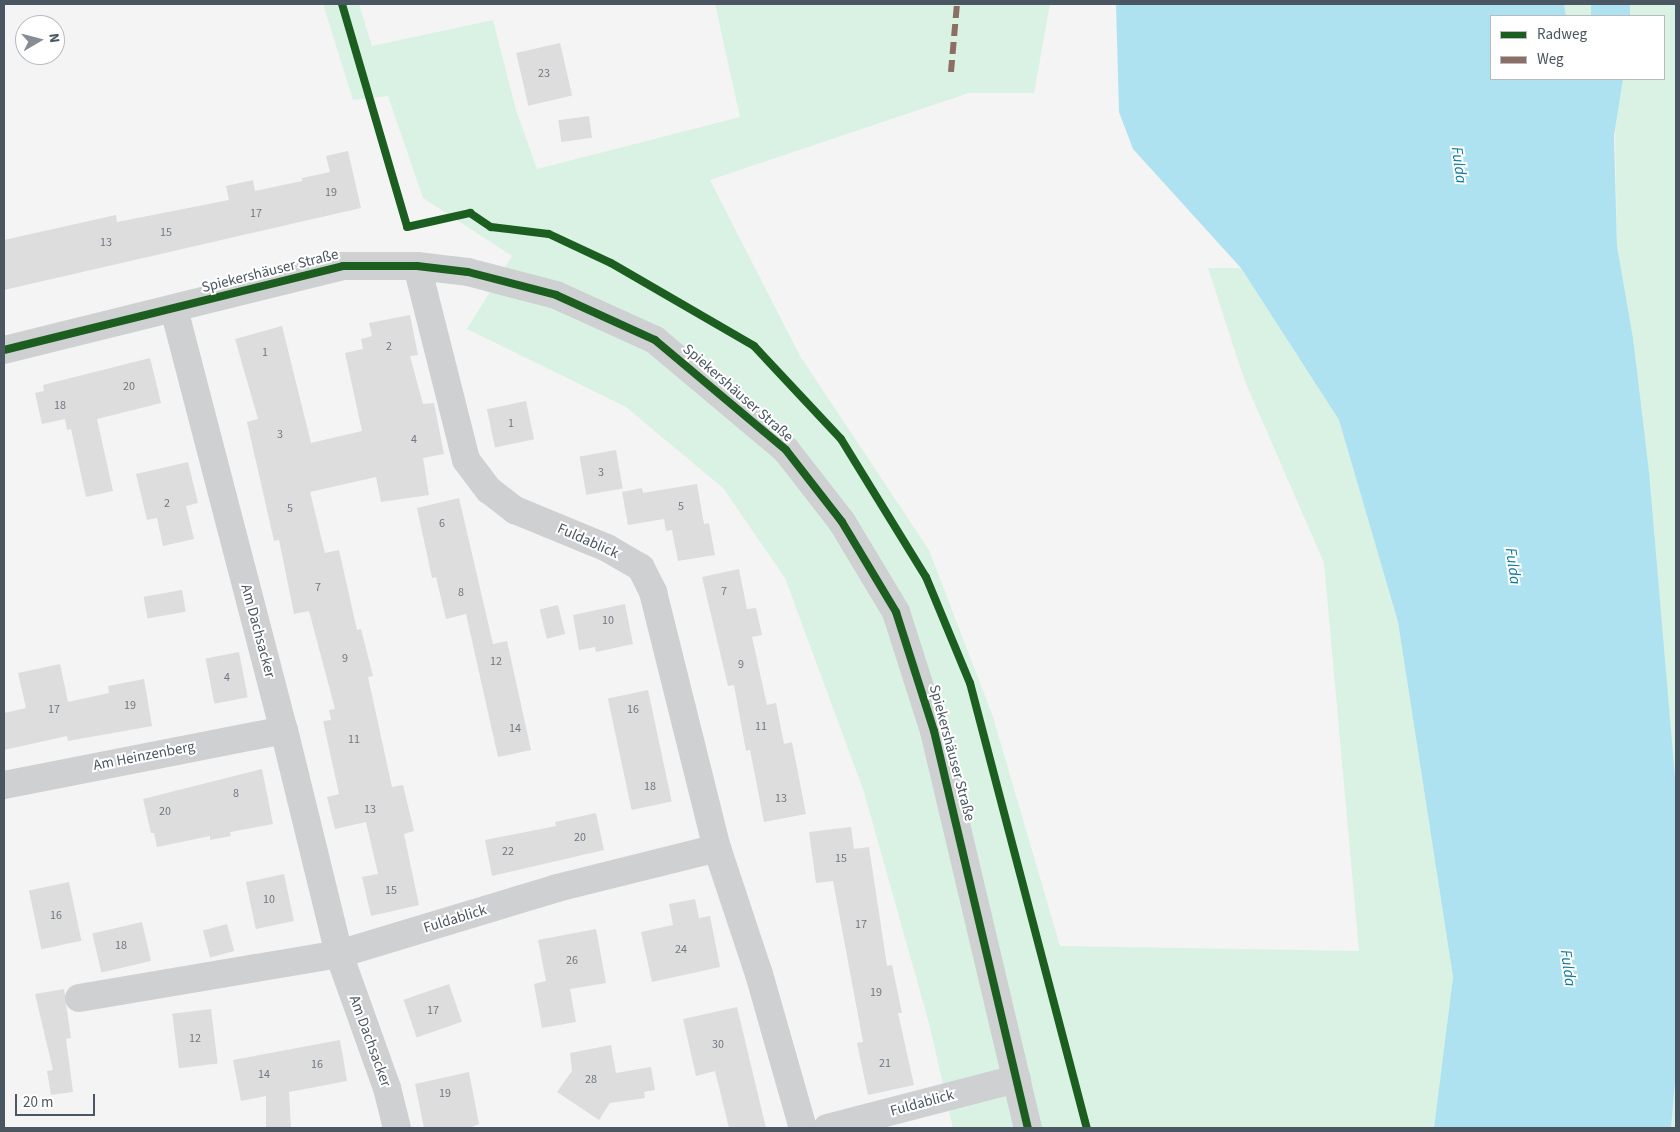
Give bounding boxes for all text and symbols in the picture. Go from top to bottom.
north arrow [15,15,65,65]
legend [1490,15,1665,80]
text: Radweg [1537,24,1587,45]
text: N [43,32,64,44]
text: Weg [1537,49,1564,70]
house number: 23 [538,67,550,81]
water label: Fulda [1447,145,1471,185]
house number: 19 [325,186,337,200]
house number: 17 [250,207,262,221]
house number: 15 [160,226,172,240]
house number: 13 [100,236,112,250]
street label: Spiekershäuser Straße [200,245,340,297]
house number: 2 [386,340,392,354]
street label: Spiekershäuser Straße [679,340,797,446]
house number: 1 [262,346,268,360]
house number: 20 [123,380,135,394]
house number: 18 [54,399,66,413]
house number: 1 [508,417,514,431]
house number: 3 [277,428,283,442]
house number: 4 [411,433,417,447]
house number: 3 [598,466,604,480]
house number: 2 [164,497,170,511]
house number: 5 [678,500,684,514]
house number: 5 [287,502,293,516]
house number: 6 [439,517,445,531]
street label: Fuldablick [555,520,621,562]
water label: Fulda [1501,546,1525,586]
house number: 7 [315,581,321,595]
street label: Am Dachsacker [237,582,279,680]
house number: 7 [721,585,727,599]
house number: 8 [458,586,464,600]
house number: 10 [602,614,614,628]
house number: 9 [342,652,348,666]
house number: 12 [490,655,502,669]
house number: 9 [738,658,744,672]
house number: 4 [224,671,230,685]
street label: Spiekershäuser Straße [925,683,979,823]
house number: 19 [124,699,136,713]
house number: 17 [48,703,60,717]
house number: 16 [627,703,639,717]
house number: 11 [755,720,767,734]
house number: 14 [509,722,521,736]
house number: 11 [348,733,360,747]
street label: Am Heinzenberg [92,737,196,775]
house number: 18 [644,780,656,794]
house number: 8 [233,787,239,801]
house number: 13 [775,792,787,806]
house number: 13 [364,803,376,817]
house number: 20 [159,805,171,819]
house number: 20 [574,831,586,845]
house number: 22 [502,845,514,859]
house number: 15 [835,852,847,866]
house number: 15 [385,884,397,898]
house number: 10 [263,893,275,907]
street label: Fuldablick [421,901,489,937]
house number: 16 [50,909,62,923]
house number: 17 [855,918,867,932]
house number: 18 [115,939,127,953]
house number: 24 [675,943,687,957]
water label: Fulda [1556,948,1580,988]
house number: 26 [566,954,578,968]
house number: 19 [870,986,882,1000]
street label: Am Dachsacker [345,993,395,1089]
house number: 17 [427,1004,439,1018]
house number: 12 [189,1032,201,1046]
house number: 30 [712,1038,724,1052]
house number: 21 [879,1057,891,1071]
house number: 16 [311,1058,323,1072]
house number: 14 [258,1068,270,1082]
house number: 28 [585,1073,597,1087]
scale bar [18,1084,98,1116]
street label: Fuldablick [888,1086,956,1120]
house number: 19 [439,1087,451,1101]
text: 20 m [23,1092,53,1113]

